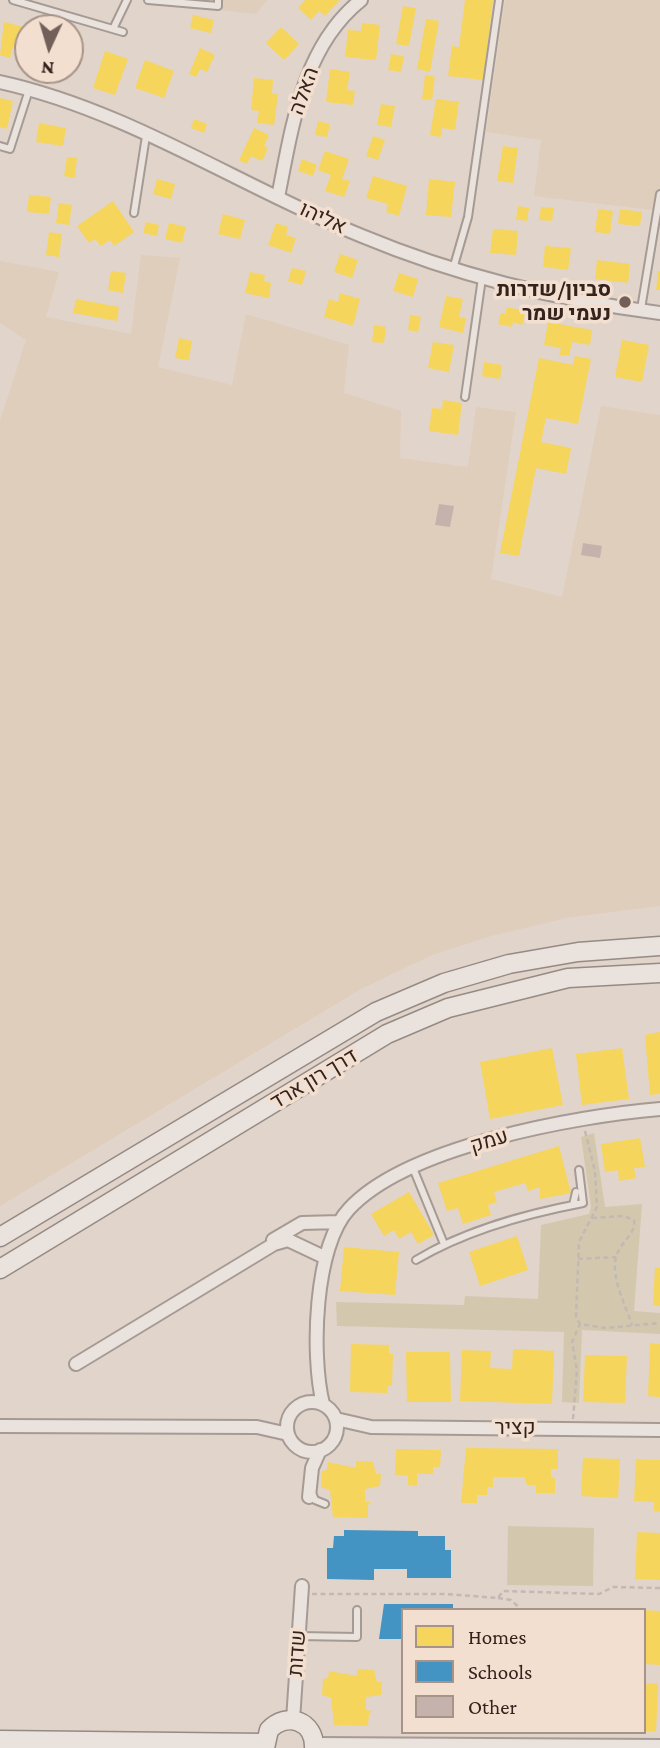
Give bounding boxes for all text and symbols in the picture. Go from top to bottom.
north arrow [14,14,84,84]
text: N [40,58,55,79]
street label: האלה [284,64,324,118]
street label: אליהו [295,196,351,240]
place label: סביון/שדרות נעמי שמר [497,277,611,327]
marker: סביון/שדרות נעמי שמר [617,294,633,310]
street label: דרך רון ארד [266,1043,362,1115]
street label: עמק [467,1123,511,1159]
street label: קציר [494,1415,536,1441]
legend [401,1608,646,1734]
text: Homes [468,1625,527,1649]
street label: שדות [283,1629,311,1677]
text: Schools [468,1660,532,1684]
text: Other [468,1695,517,1719]

